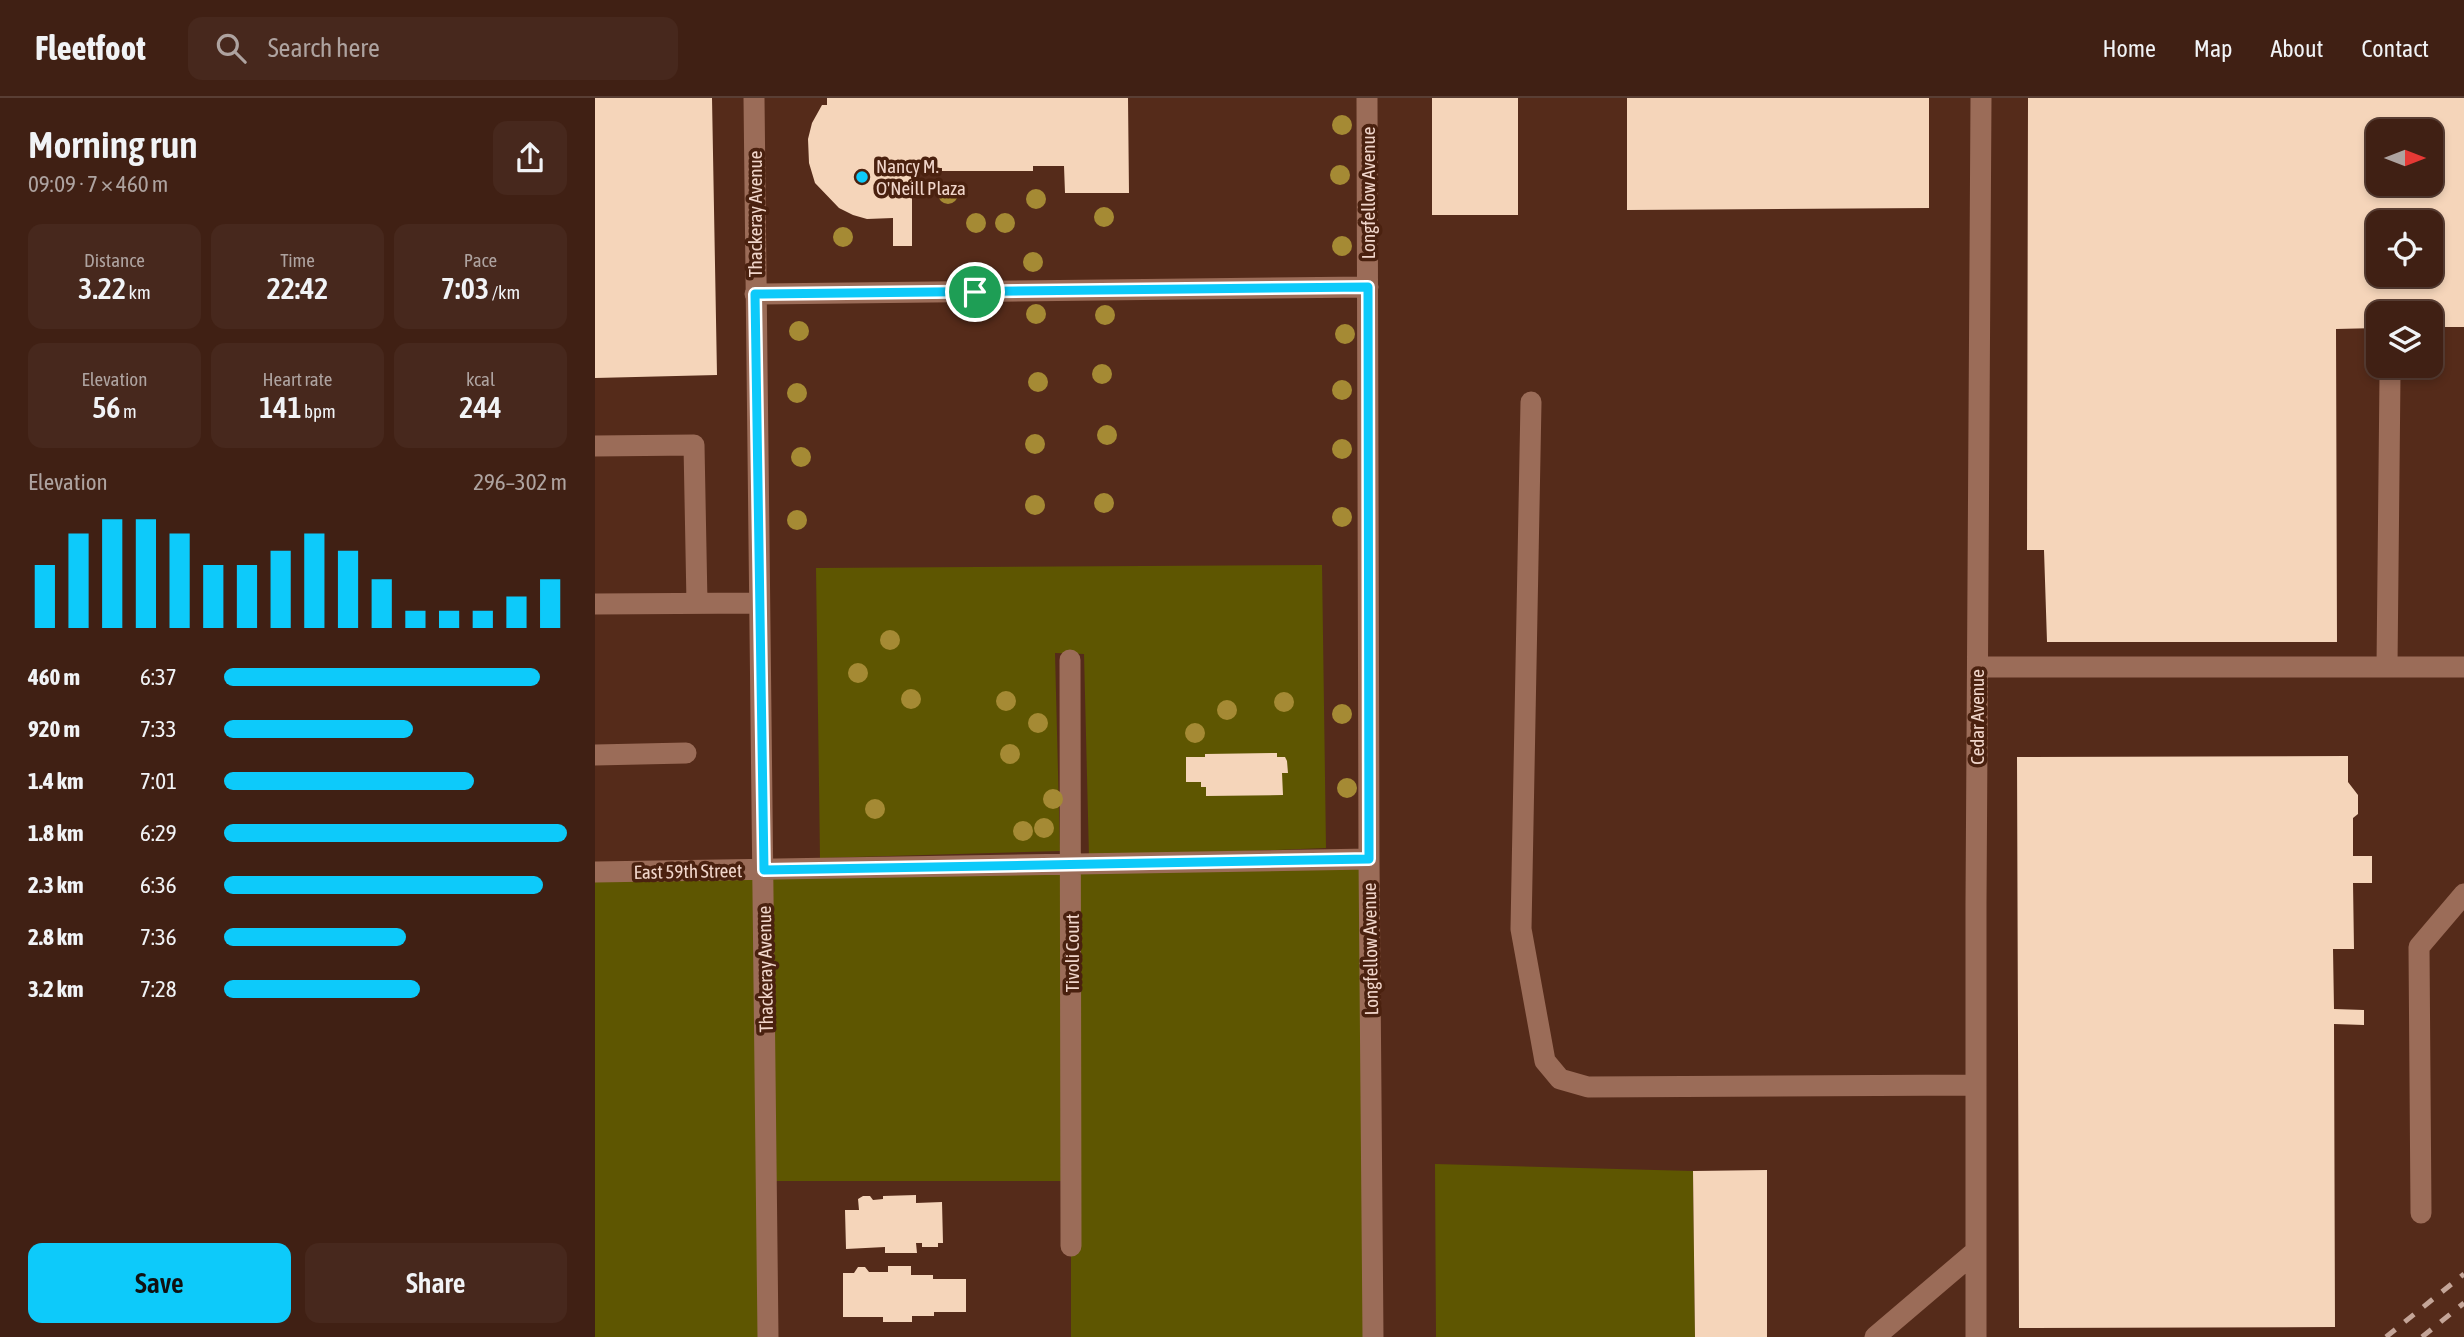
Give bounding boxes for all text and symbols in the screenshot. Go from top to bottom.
search box [188,17,678,80]
text: Fleetfoot [35,29,146,67]
icon: search [212,29,250,67]
text: Search here [268,33,380,63]
text: Home [2102,35,2156,62]
text: Map [2194,35,2232,62]
text: About [2270,35,2323,62]
text: Contact [2361,35,2429,62]
north arrow [2366,119,2443,196]
map controls [2366,119,2443,378]
button: share [493,121,567,195]
text: Morning run [28,123,198,166]
street label: Longfellow Avenue [1357,127,1379,259]
street label: Thackeray Avenue [744,151,766,277]
place label: Nancy M. O'Neill Plaza [876,155,966,199]
marker: Nancy M. O'Neill Plaza [854,169,870,185]
text: 09:09 · 7 × 460 m [28,171,168,197]
button: locate [2366,210,2443,287]
text: Distance [84,249,145,271]
text: Time [280,249,315,271]
text: Pace [464,249,497,271]
pin [945,262,1005,322]
text: 3.22 [78,271,126,305]
text: 22:42 [267,271,328,305]
text: 7:03 [441,271,489,305]
icon: arrive [956,273,994,311]
text: km [126,281,151,303]
text: /km [489,281,520,303]
button: layers [2366,301,2443,378]
text: Elevation [82,368,147,390]
text: Heart rate [263,368,332,390]
text: kcal [466,368,495,390]
text: 56 [92,390,120,424]
text: 141 [259,390,302,424]
text: 244 [459,390,502,424]
text: m [120,400,137,422]
text: bpm [302,400,336,422]
text: Elevation [28,469,108,495]
text: 296–302 m [473,469,567,495]
text: 460 m [28,664,80,690]
text: 6:37 [140,664,177,690]
street label: Cedar Avenue [1966,669,1988,765]
text: 920 m [28,716,80,742]
text: 7:33 [140,716,177,742]
text: 1.4 km [28,768,84,794]
text: 7:01 [140,768,177,794]
text: 1.8 km [28,820,84,846]
text: 6:29 [140,820,177,846]
street label: East 59th Street [634,859,742,883]
text: 2.3 km [28,872,84,898]
text: 6:36 [140,872,177,898]
street label: Longfellow Avenue [1358,882,1382,1016]
street label: Thackeray Avenue [753,905,777,1033]
street label: Tivoli Court [1061,914,1083,992]
text: 2.8 km [28,924,84,950]
text: 7:36 [140,924,177,950]
text: 3.2 km [28,976,84,1002]
text: 7:28 [140,976,177,1002]
button: Save [28,1243,291,1323]
button: Share [305,1243,567,1323]

